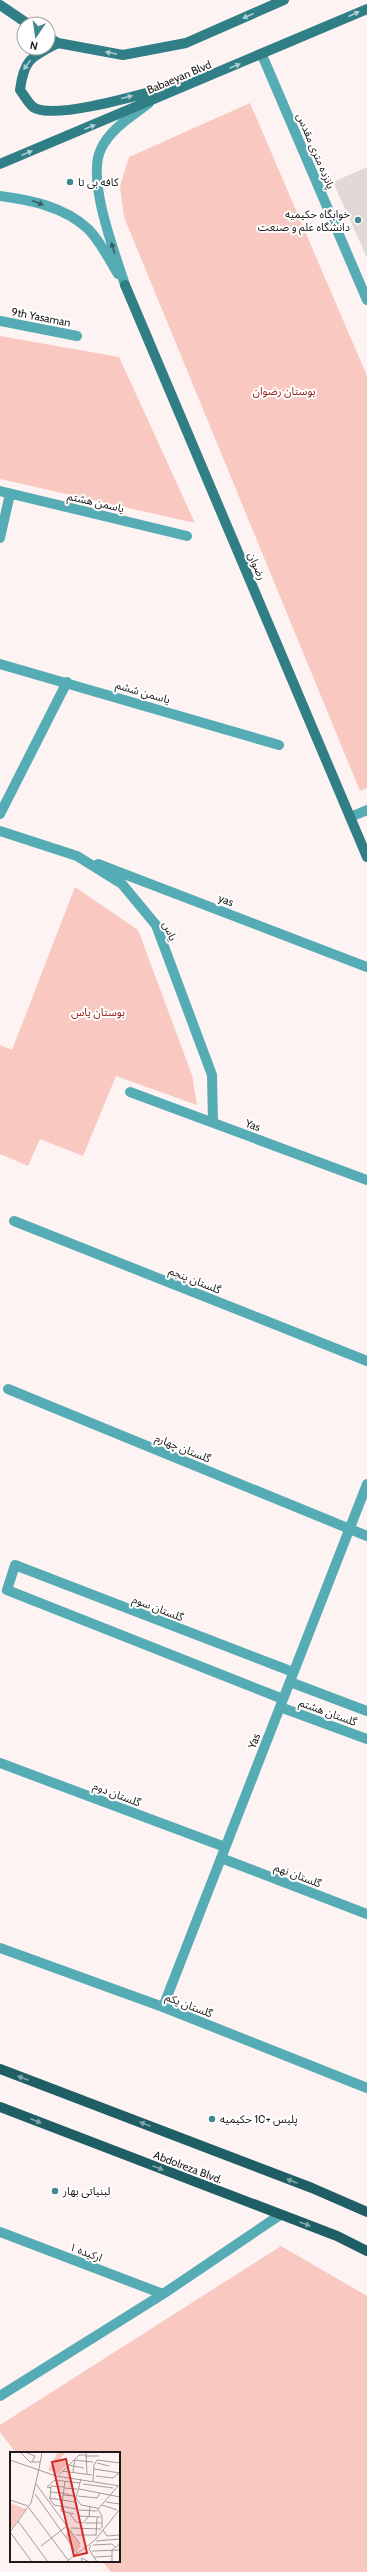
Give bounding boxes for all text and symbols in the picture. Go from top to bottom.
one-way arrow [349,11,361,17]
one-way arrow [242,13,253,19]
north arrow [16,16,56,56]
text: N [28,38,39,53]
one-way arrow [105,50,117,56]
street label: Babaeyan Blvd [145,57,213,97]
one-way arrow [23,60,31,71]
one-way arrow [230,63,241,69]
one-way arrow [121,93,133,99]
street label: پانزده متری مقدس [293,111,338,191]
one-way arrow [84,124,96,130]
one-way arrow [21,150,33,156]
place label: کافه بی تا [78,175,119,189]
marker: کافه بی تا [65,177,75,187]
one-way arrow [33,200,45,206]
place label: خوابگاه حکیمیه دانشگاه علم و صنعت [258,207,351,236]
marker: خوابگاه حکیمیه دانشگاه علم و صنعت [353,215,363,225]
one-way arrow [110,242,116,254]
street label: 9th Yasaman [10,304,72,330]
park label: بوستان رضوان [252,384,316,398]
street label: یاسمن هشتم [66,489,126,517]
street label: رضوان [245,550,269,582]
street label: یاسمن ششم [114,678,172,708]
street label: yas [216,891,236,909]
street label: یاس [160,919,180,943]
park label: بوستان یاس [71,1005,125,1019]
street label: Yas [242,1115,263,1134]
street label: گلستان پنجم [166,1263,223,1299]
street label: گلستان چهارم [153,1431,213,1467]
street label: گلستان سوم [130,1592,186,1625]
street label: گلستان هشتم [297,1695,359,1731]
street label: Yas [244,1731,263,1752]
street label: گلستان دوم [91,1779,143,1811]
street label: گلستان نهم [272,1860,324,1892]
street label: گلستان یکم [163,1990,215,2022]
one-way arrow [17,2074,29,2080]
place label: پلیس +10 حکیمیه [220,2112,298,2127]
marker: پلیس +10 حکیمیه [207,2114,217,2124]
one-way arrow [31,2118,43,2124]
one-way arrow [138,2121,150,2127]
street label: Abdolreza Blvd. [152,2148,224,2186]
one-way arrow [152,2165,164,2171]
one-way arrow [286,2177,298,2183]
place label: لبنیاتی بهار [62,2184,110,2198]
marker: لبنیاتی بهار [50,2186,60,2196]
one-way arrow [300,2222,312,2228]
street label: ارکیده ۱ [68,2239,104,2265]
inset map [10,2452,120,2562]

